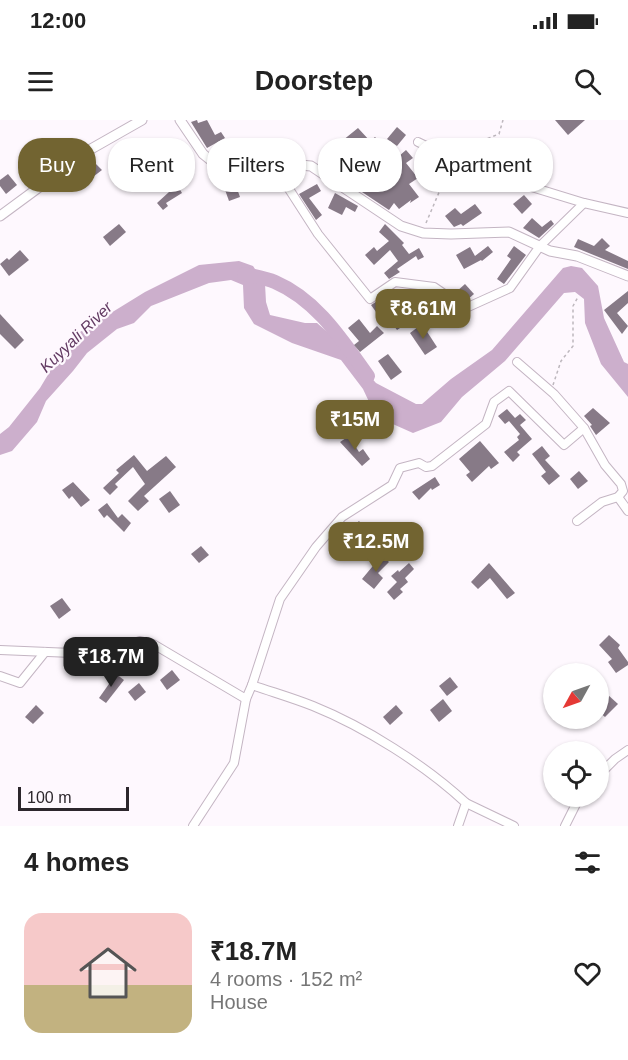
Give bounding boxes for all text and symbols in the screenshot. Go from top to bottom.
text: 12:00 [30,8,86,33]
icon: menu [24,65,57,98]
icon: search [571,65,604,98]
text: Doorstep [255,66,373,96]
chip: Buy [18,138,96,192]
chip: Rent [108,138,195,192]
chip: Filters [207,138,306,192]
chip: New [318,138,402,192]
chip: Apartment [414,138,553,192]
pin: ₹8.61M [374,289,472,340]
text: ₹8.61M [389,297,457,319]
water label: Kuyyali River [37,298,116,376]
pin: ₹15M [319,400,391,451]
text: ₹15M [330,408,380,430]
pin: ₹12.5M [327,522,425,573]
text: ₹12.5M [342,530,410,552]
pin: ₹18.7M [62,637,160,688]
text: ₹18.7M [77,645,145,667]
north arrow [543,663,609,729]
map controls [543,663,609,807]
button: locate [543,741,609,807]
scale bar [18,784,129,812]
text: 100 m [27,789,71,806]
icon: filters [571,846,604,879]
text: 4 homes [24,847,130,877]
text: ₹18.7M [210,936,297,966]
icon: home [72,937,144,1009]
icon: heart [571,957,604,990]
text: 4 rooms · 152 m² [210,968,362,990]
text: House [210,991,268,1013]

